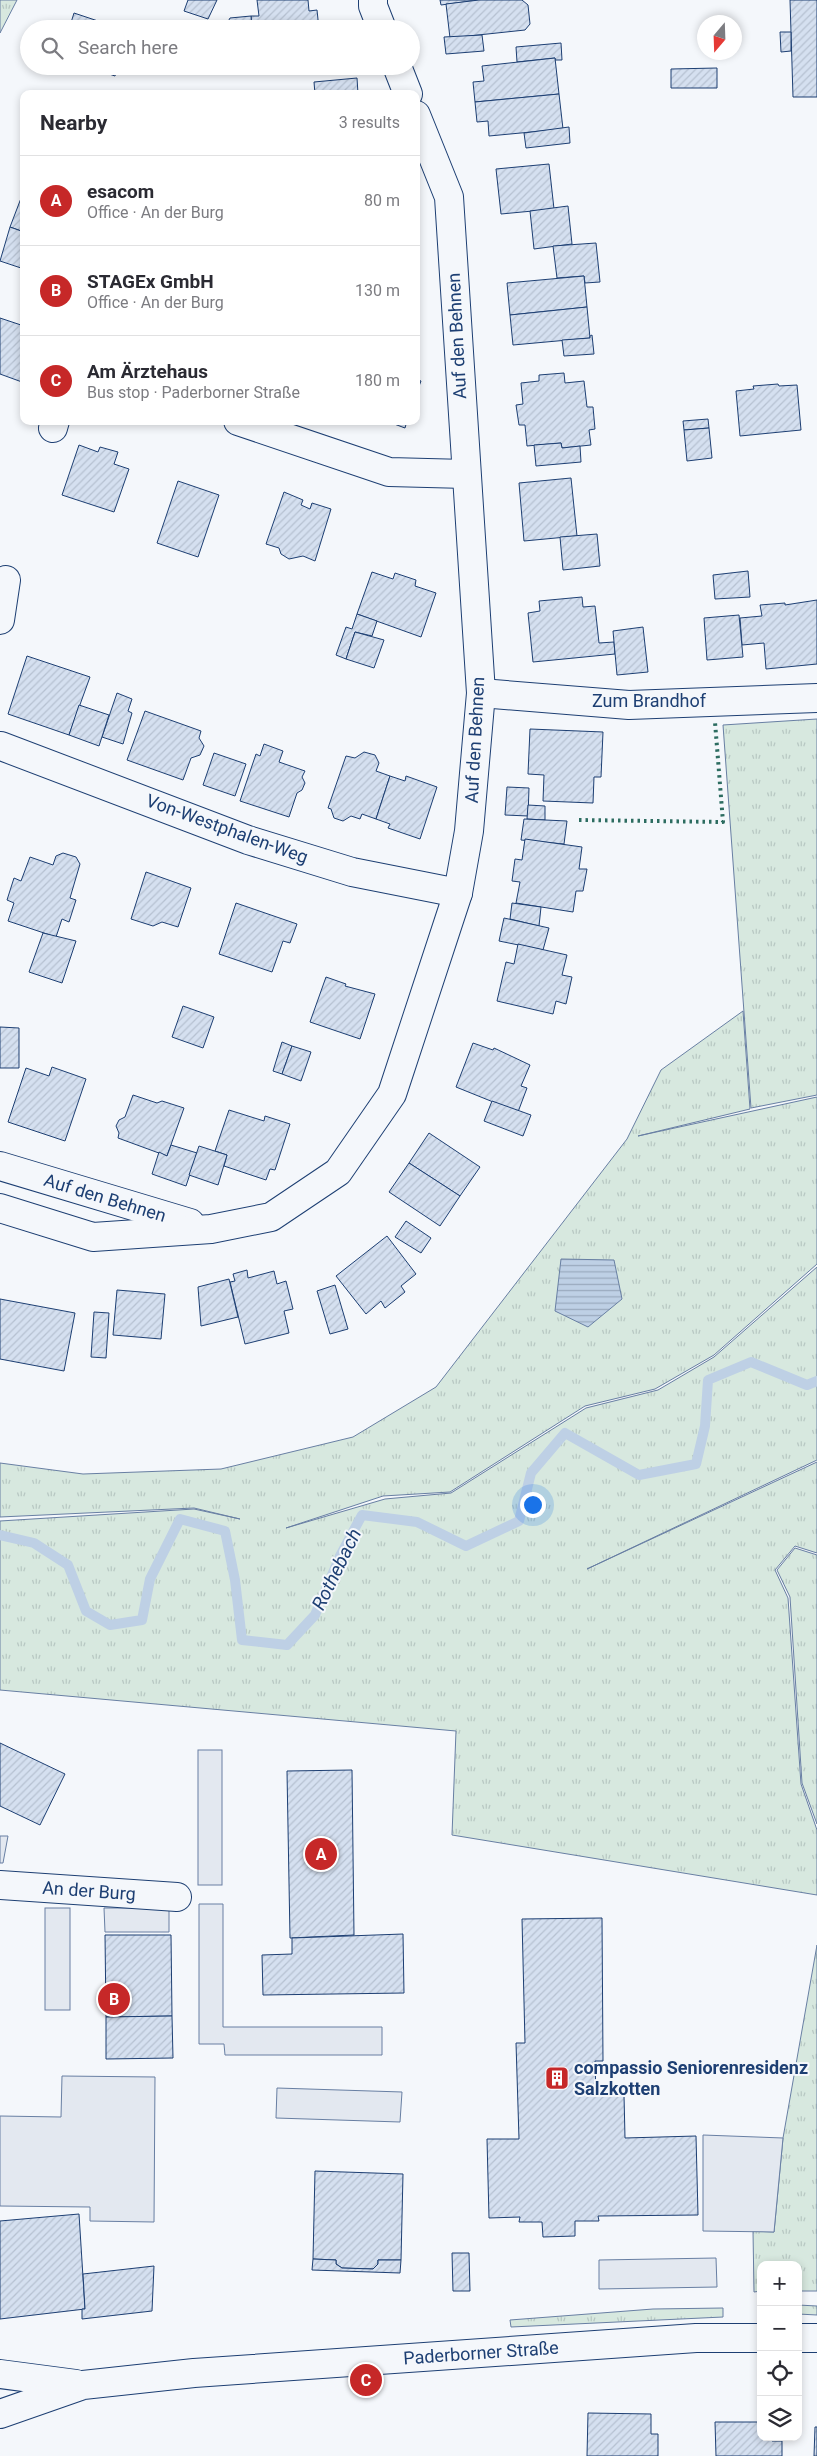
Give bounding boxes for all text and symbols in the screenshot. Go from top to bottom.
north arrow [697,15,742,60]
search box [20,20,420,75]
icon: search [38,34,66,62]
text: Search here [78,36,178,59]
text: Nearby [40,111,107,135]
text: 3 results [339,113,400,132]
text: esacom [87,180,154,203]
text: A [51,191,61,210]
text: 80 m [364,191,400,210]
text: Office · An der Burg [87,203,224,222]
text: STAGEx GmbH [87,270,214,293]
street label: Auf den Behnen [443,272,470,400]
text: B [51,281,61,300]
text: 130 m [355,281,400,300]
text: Office · An der Burg [87,293,224,312]
text: Am Ärztehaus [87,360,208,383]
text: C [51,371,61,390]
text: 180 m [355,371,400,390]
text: Bus stop · Paderborner Straße [87,383,300,402]
street label: Auf den Behnen [461,676,488,804]
street label: Zum Brandhof [592,690,707,711]
street label: Von-Westphalen-Weg [143,789,311,868]
street label: Auf den Behnen [42,1169,169,1226]
your location [520,1492,546,1518]
water label: Rothebach [307,1525,366,1614]
pin: A [305,1835,337,1873]
street label: An der Burg [42,1877,136,1904]
pin: B [98,1980,130,2018]
place label: compassio Seniorenresidenz Salzkotten [574,2057,808,2099]
building icon: compassio Seniorenresidenz Salzkotten [544,2065,570,2091]
map controls [757,2261,802,2441]
button: + [757,2261,802,2306]
button: − [757,2306,802,2351]
street label: Paderborner Straße [403,2337,559,2368]
button: locate [757,2351,802,2396]
pin: C [350,2361,382,2399]
button: layers [757,2396,802,2441]

